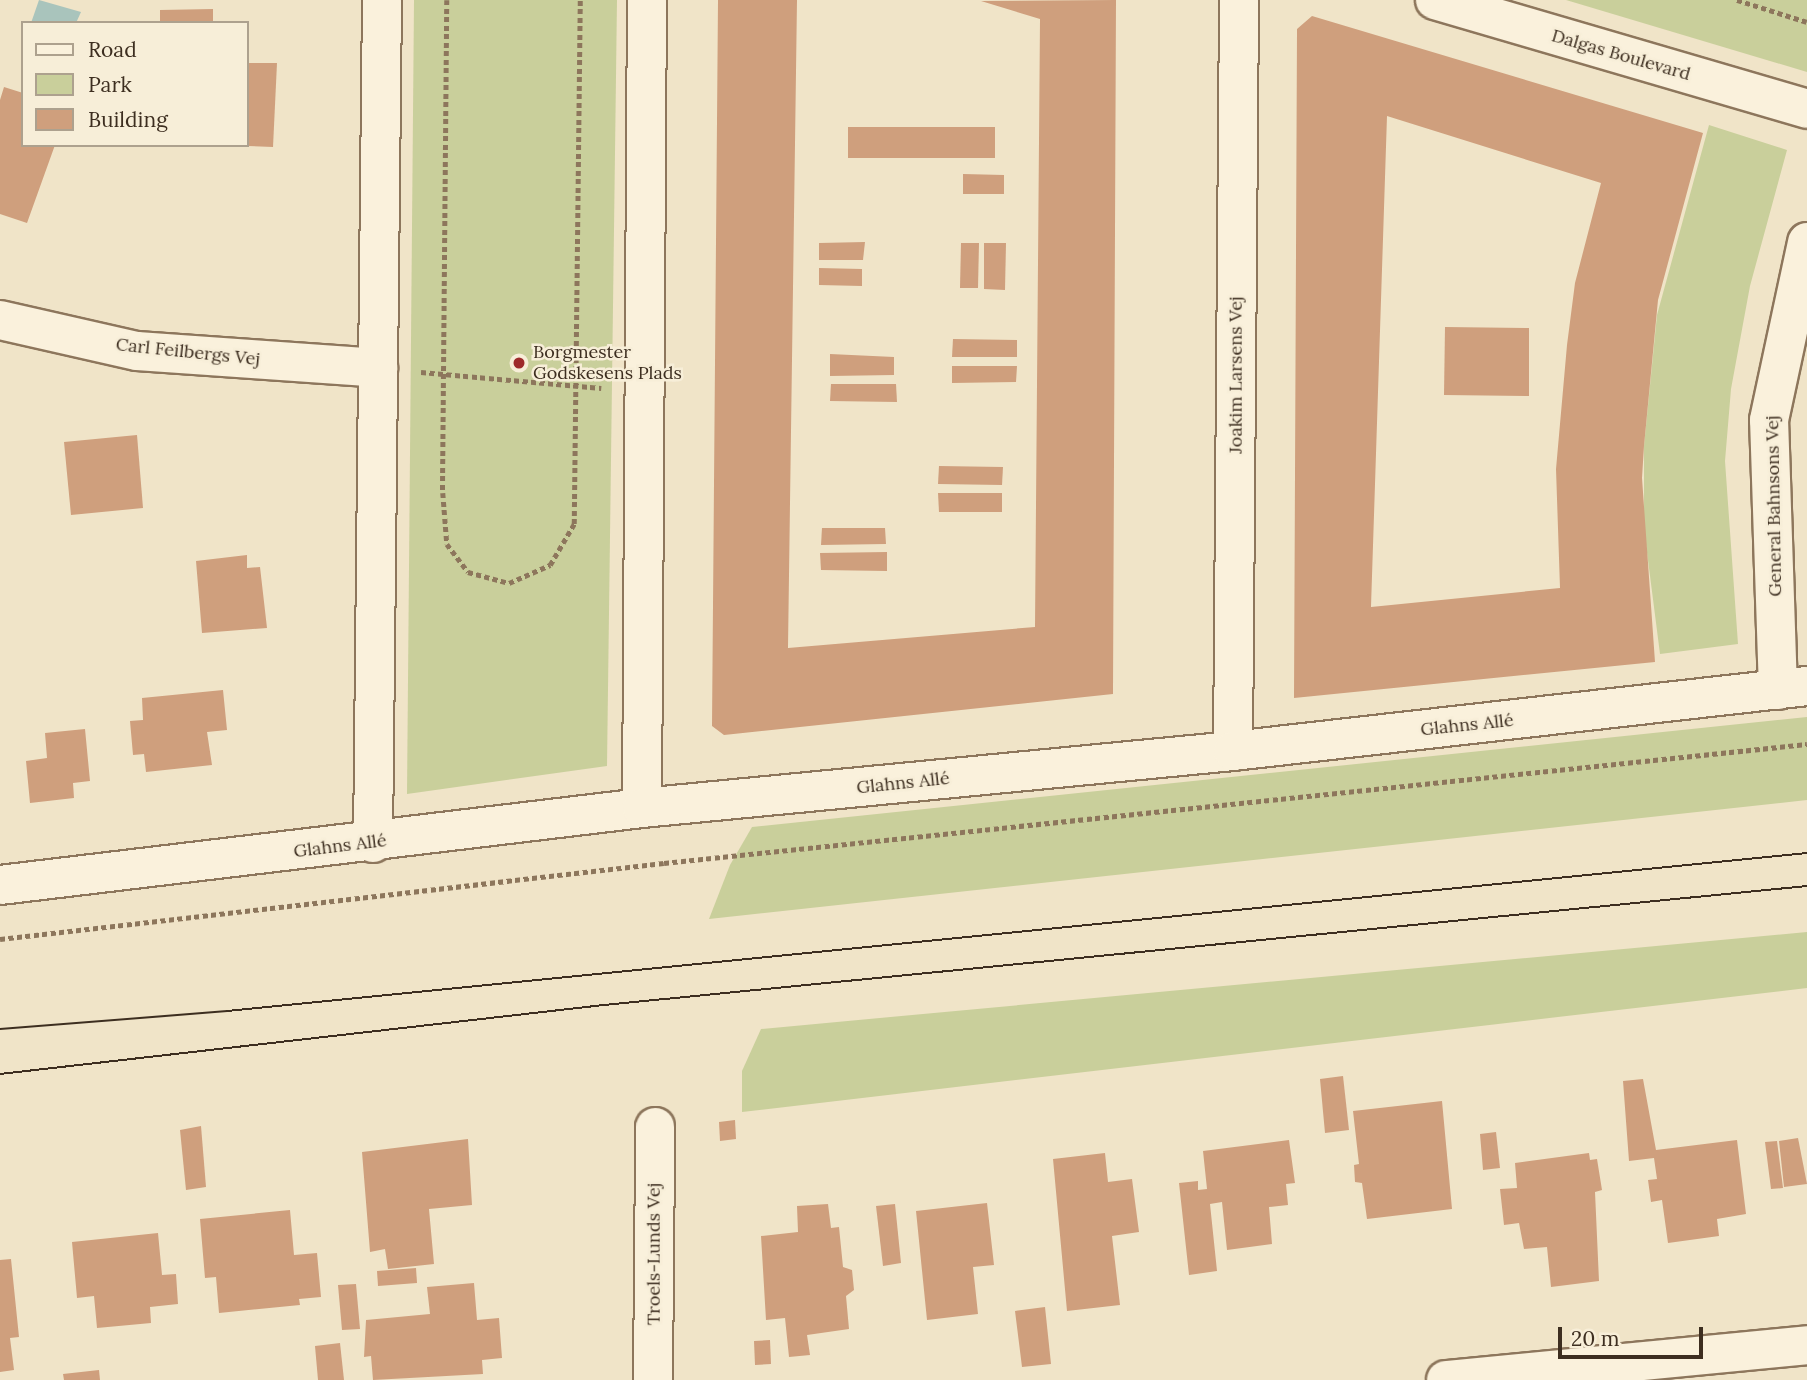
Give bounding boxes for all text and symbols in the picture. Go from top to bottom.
legend [21,21,248,147]
street label: Dalgas Boulevard [1549,25,1693,85]
text: Road [88,36,137,63]
text: Park [88,71,132,98]
text: Building [88,106,168,133]
street label: Joakim Larsens Vej [1225,296,1247,454]
street label: Carl Feilbergs Vej [115,334,261,370]
place label: Borgmester Godskesens Plads [533,342,682,384]
marker: Borgmester Godskesens Plads [511,355,527,371]
street label: General Bahnsons Vej [1762,415,1786,597]
street label: Glahns Allé [1419,709,1515,741]
street label: Glahns Allé [855,767,951,799]
street label: Glahns Allé [292,830,388,862]
street label: Troels-Lunds Vej [643,1183,665,1325]
scale bar [1562,1314,1707,1358]
text: 20 m [1571,1325,1620,1352]

